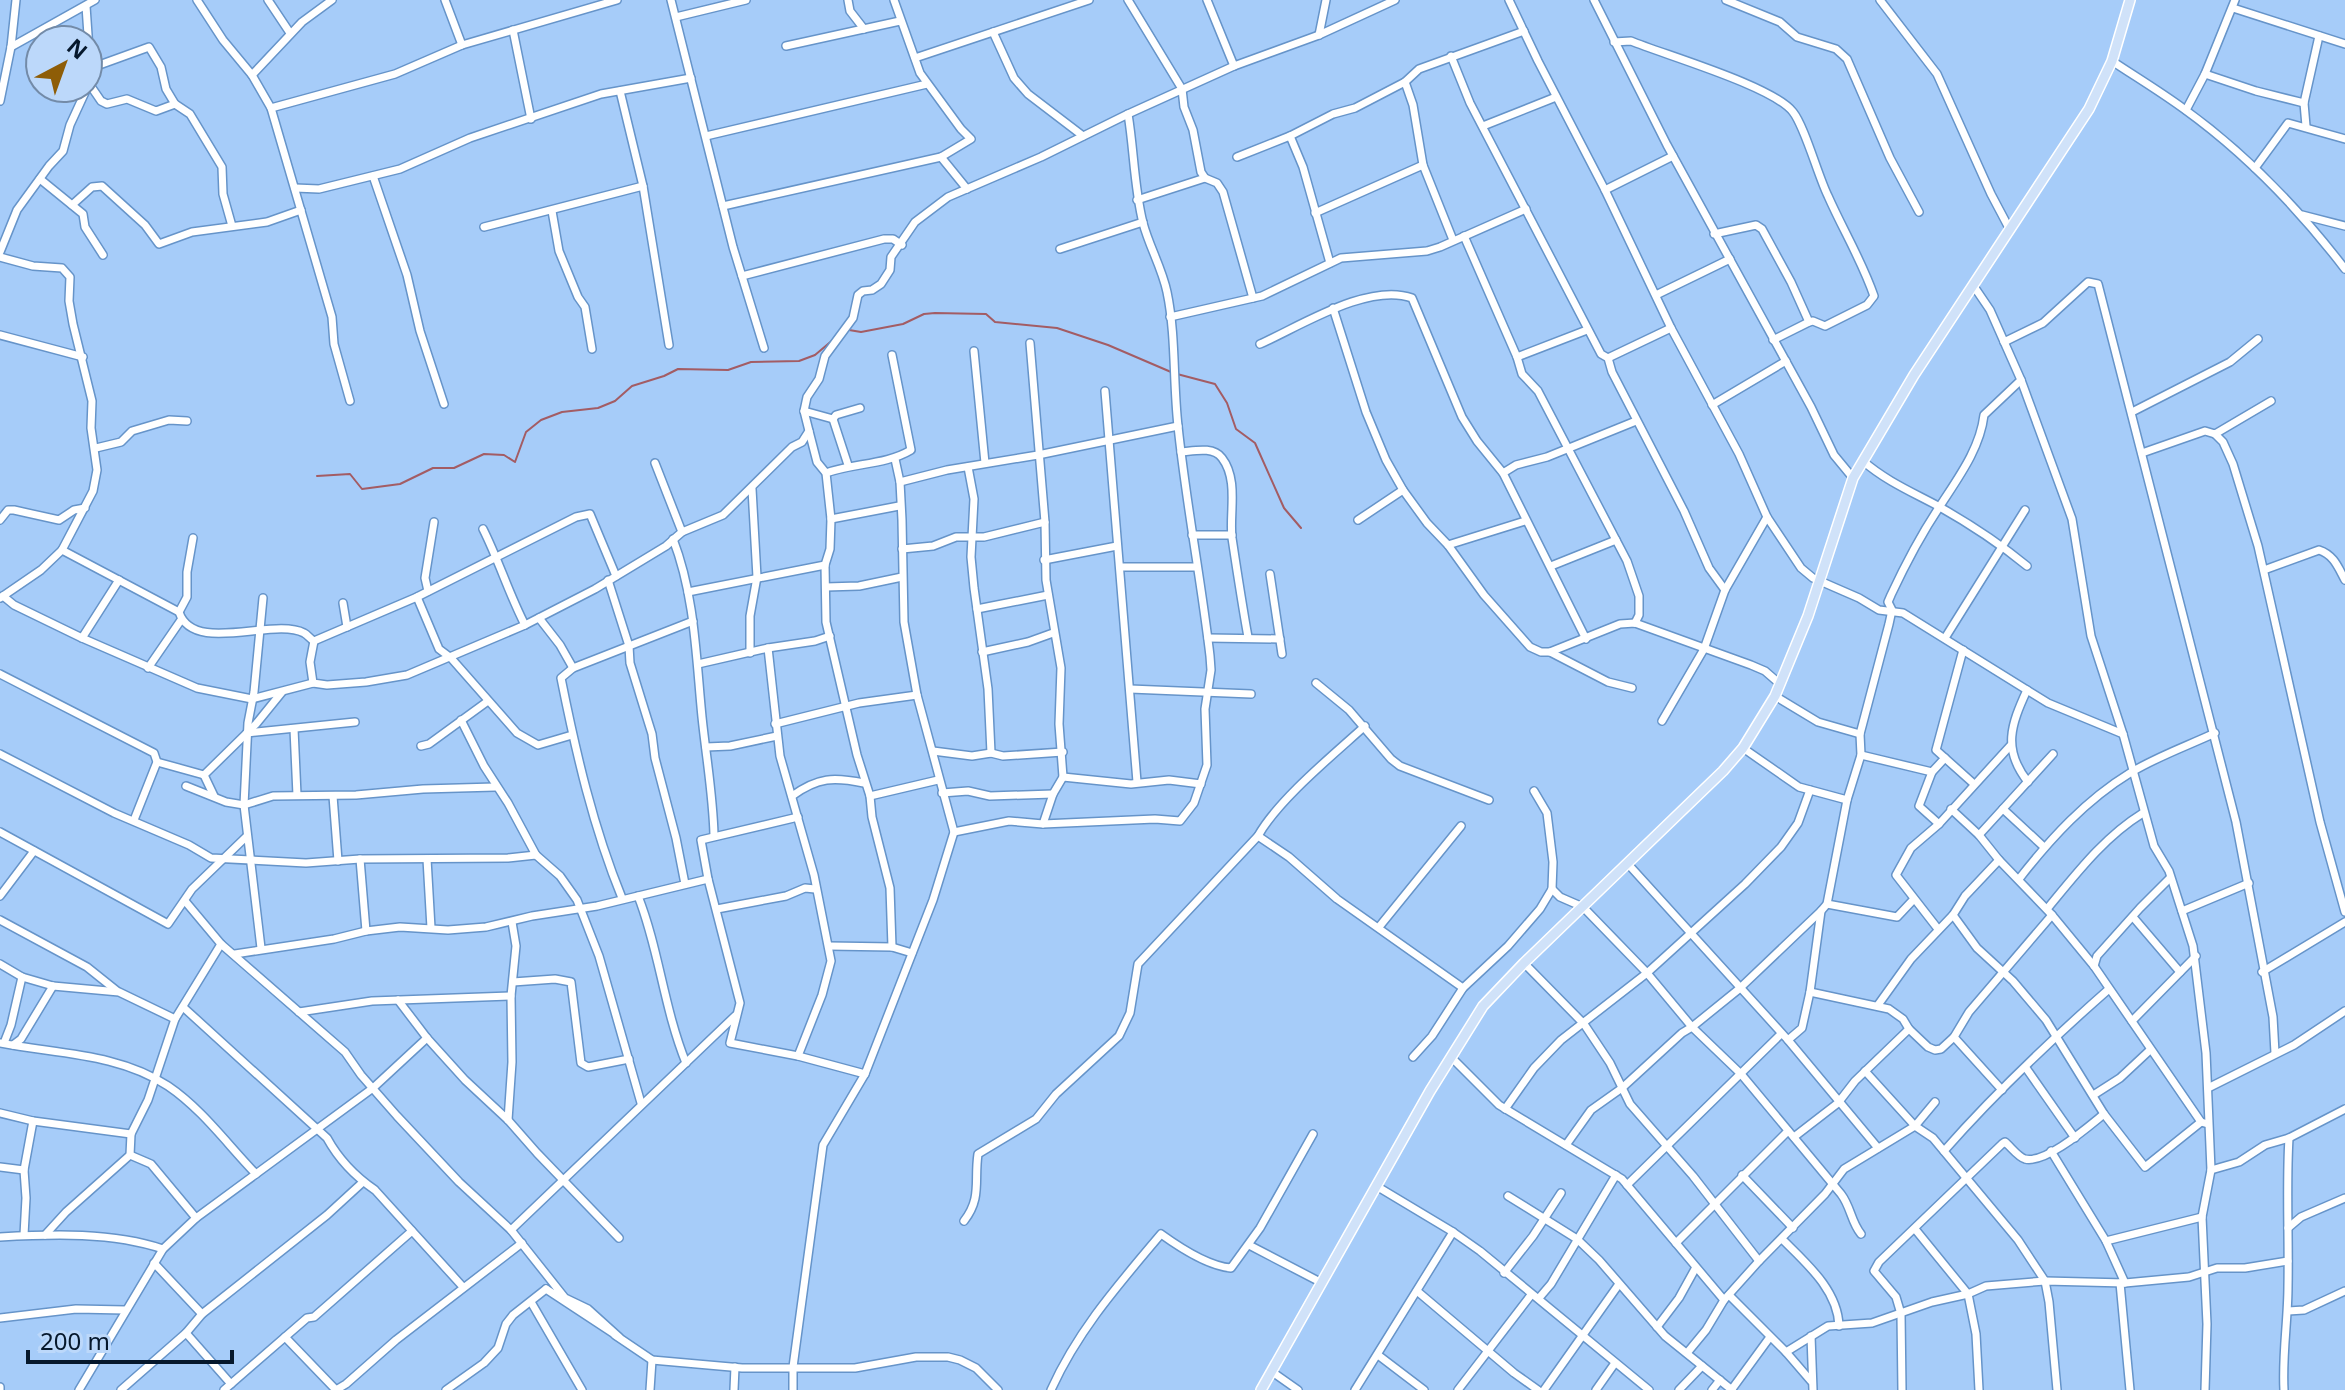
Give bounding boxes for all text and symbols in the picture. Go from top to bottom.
north arrow [24,24,104,104]
text: N [61,31,94,65]
scale bar [28,1314,232,1364]
text: 200 m [40,1324,110,1357]

